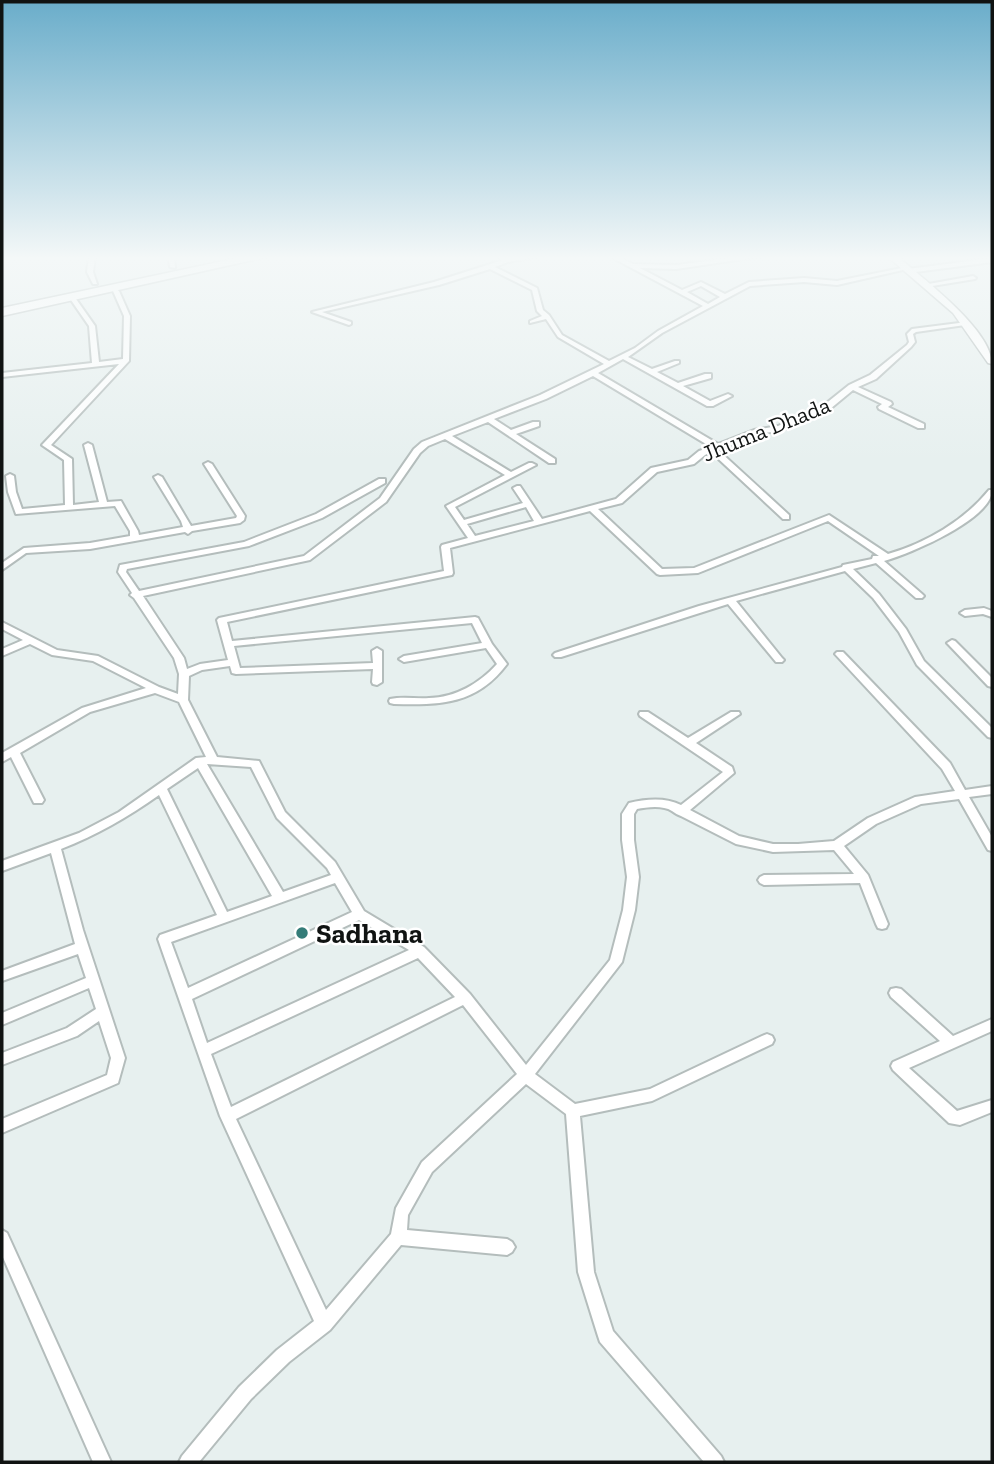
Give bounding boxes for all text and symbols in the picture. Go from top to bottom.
street label: Jhuma Dhada [698,391,834,467]
place label: Sadhana [316,917,423,950]
marker: Sadhana [294,925,310,941]

